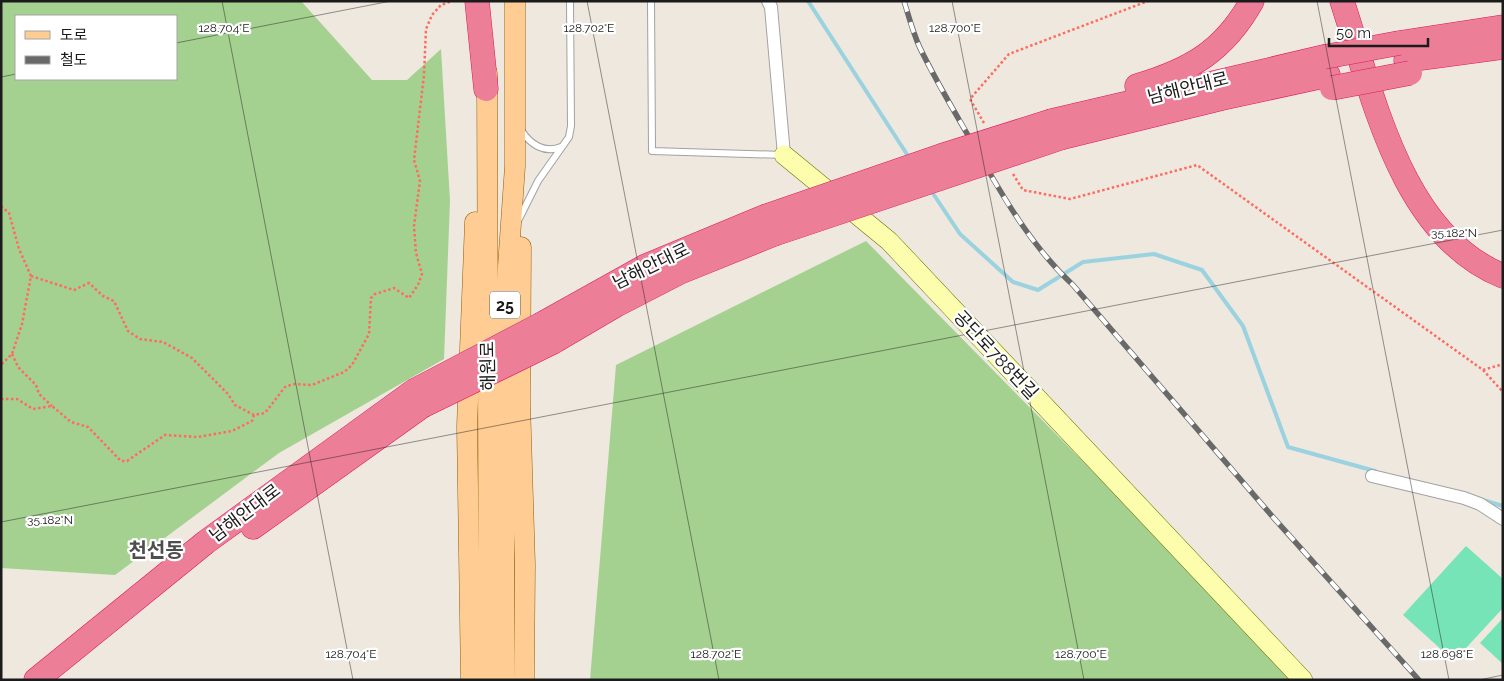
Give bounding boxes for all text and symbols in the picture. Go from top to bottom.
legend [15,15,178,80]
scale bar [1329,15,1428,47]
text: 128.704°E [198,21,250,35]
text: 128.702°E [564,21,614,35]
text: 128.700°E [929,21,981,35]
text: 50 m [1336,24,1371,42]
text: 도로 [60,26,88,44]
text: 철도 [60,51,88,69]
street label: 남해안대로 [1145,67,1231,108]
text: 35.182°N [1431,226,1477,240]
street label: 남해안대로 [609,238,693,293]
road number: 25 [490,292,520,318]
street label: 공단로788번길 [950,306,1043,403]
street label: 해원로 [477,341,498,391]
street label: 남해안대로 [205,479,284,546]
text: 35.182°N [27,513,73,527]
district label: 천선동 [128,538,184,562]
text: 128.704°E [325,647,377,661]
text: 128.702°E [691,647,741,661]
text: 128.700°E [1055,647,1107,661]
text: 128.698°E [1421,647,1473,661]

